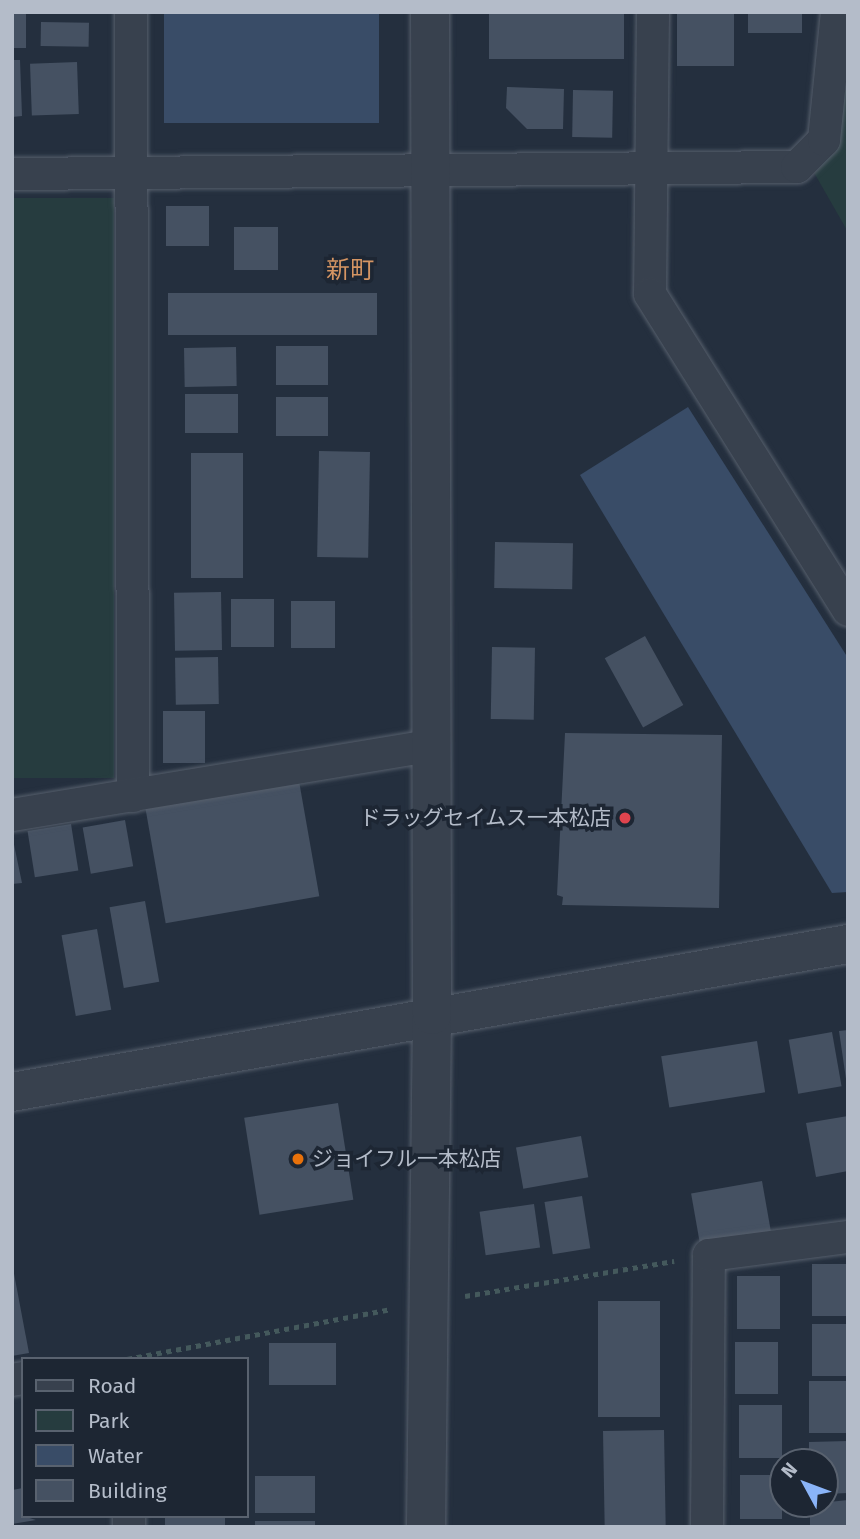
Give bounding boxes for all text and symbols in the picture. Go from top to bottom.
district label: 新町 [326,257,374,285]
place label: ドラッグセイムス一本松店 [359,805,611,831]
marker: ドラッグセイムス一本松店 [617,810,633,826]
place label: ジョイフル一本松店 [312,1146,501,1172]
marker: ジョイフル一本松店 [290,1151,306,1167]
legend [21,1357,248,1518]
text: Road [88,1373,136,1399]
text: Park [88,1408,129,1434]
text: Water [88,1443,143,1469]
north arrow [769,1448,839,1518]
text: N [776,1458,802,1483]
text: Building [88,1478,167,1504]

